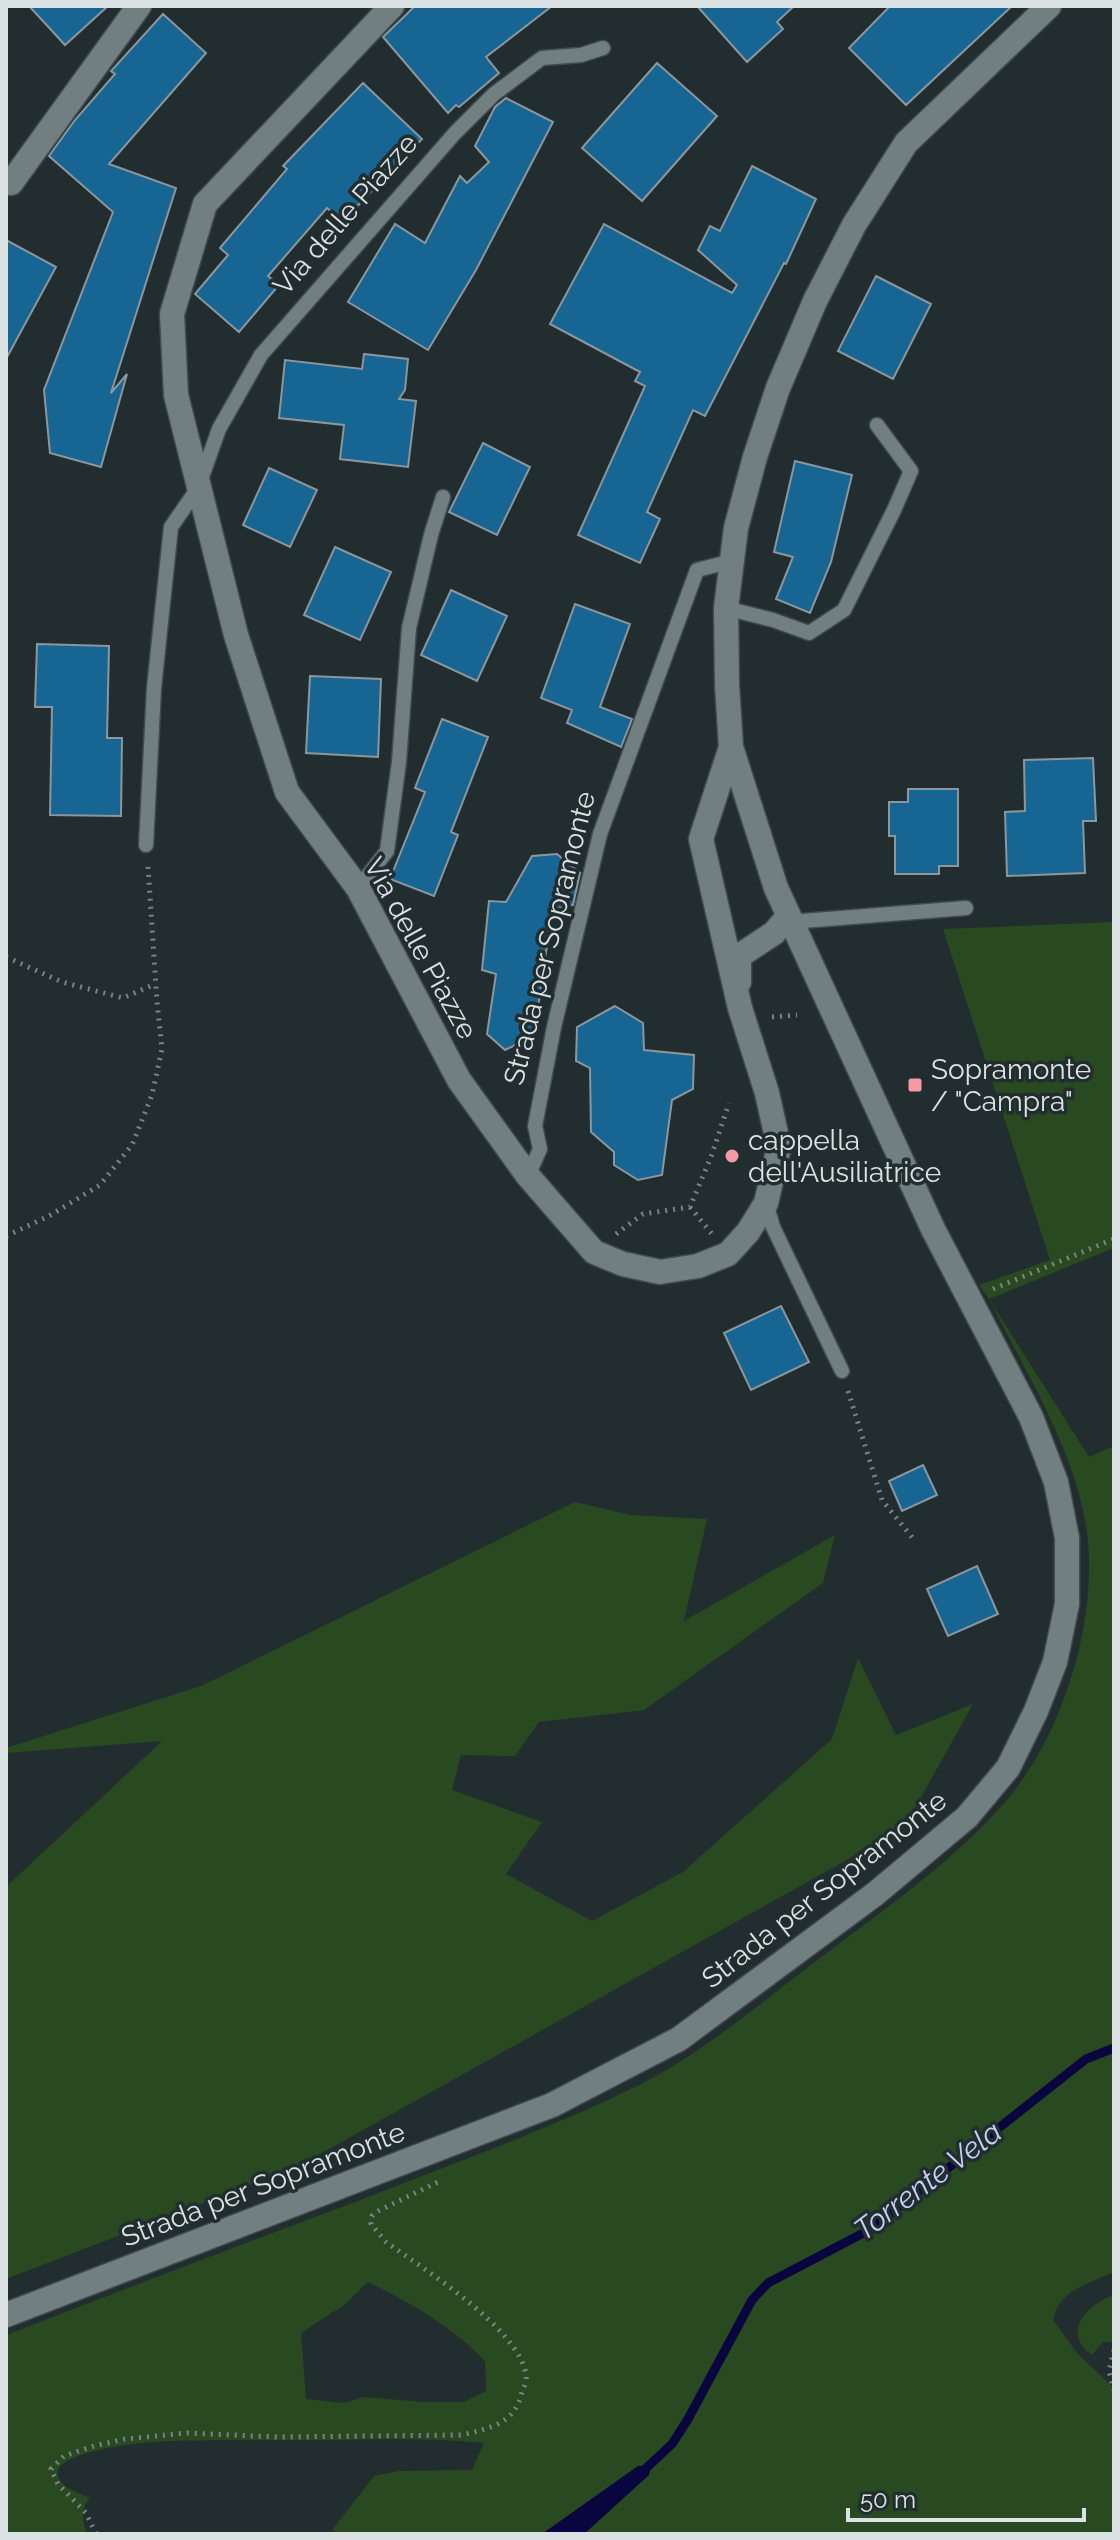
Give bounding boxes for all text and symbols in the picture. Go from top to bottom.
street label: Via delle Piazze [266,127,424,302]
street label: Strada per Sopramonte [497,788,602,1088]
street label: Via delle Piazze [357,852,484,1045]
place label: Sopramonte / "Campra" [931,1053,1091,1118]
marker: Sopramonte / "Campra" [906,1076,924,1094]
place label: cappella dell'Ausiliatrice [748,1124,941,1189]
marker: cappella dell'Ausiliatrice [723,1147,741,1165]
street label: Strada per Sopramonte [696,1784,953,1995]
water label: Torrente Vela [847,2114,1008,2247]
street label: Strada per Sopramonte [117,2115,410,2254]
scale bar [848,2472,1084,2522]
text: 50 m [860,2485,916,2514]

